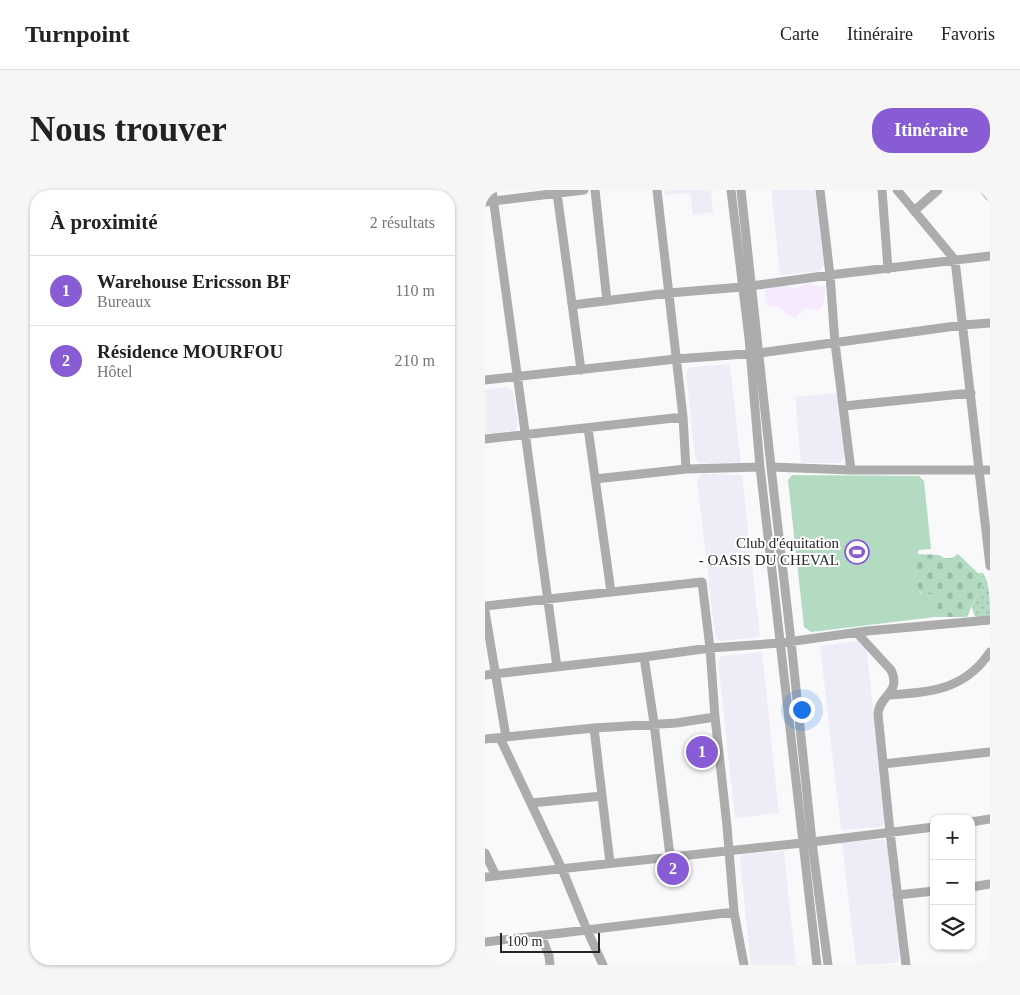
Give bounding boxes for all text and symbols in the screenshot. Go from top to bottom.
text: Turnpoint [25,21,130,47]
text: Carte [780,24,819,44]
text: Itinéraire [847,24,913,44]
text: Favoris [941,24,995,44]
button: Itinéraire [872,108,990,153]
text: Nous trouver [30,110,227,149]
text: À proximité [50,210,158,234]
text: 2 résultats [370,214,435,231]
text: Warehouse Ericsson BF [97,271,291,292]
text: 1 [62,282,70,299]
text: 110 m [395,282,435,299]
text: Bureaux [97,293,151,310]
text: Résidence MOURFOU [97,341,283,362]
text: 2 [62,352,70,369]
text: 210 m [395,352,435,369]
text: Hôtel [97,363,133,380]
place label: Club d'équitation - OASIS DU CHEVAL [699,535,839,568]
sports icon: Club d'équitation - OASIS DU CHEVAL [844,539,870,565]
your location [789,697,815,723]
pin: 1 [686,733,718,771]
map controls [930,815,975,950]
button: + [930,815,975,860]
pin: 2 [657,850,689,888]
button: − [930,860,975,905]
button: layers [930,905,975,950]
scale bar [500,930,600,953]
text: 100 m [507,934,542,949]

